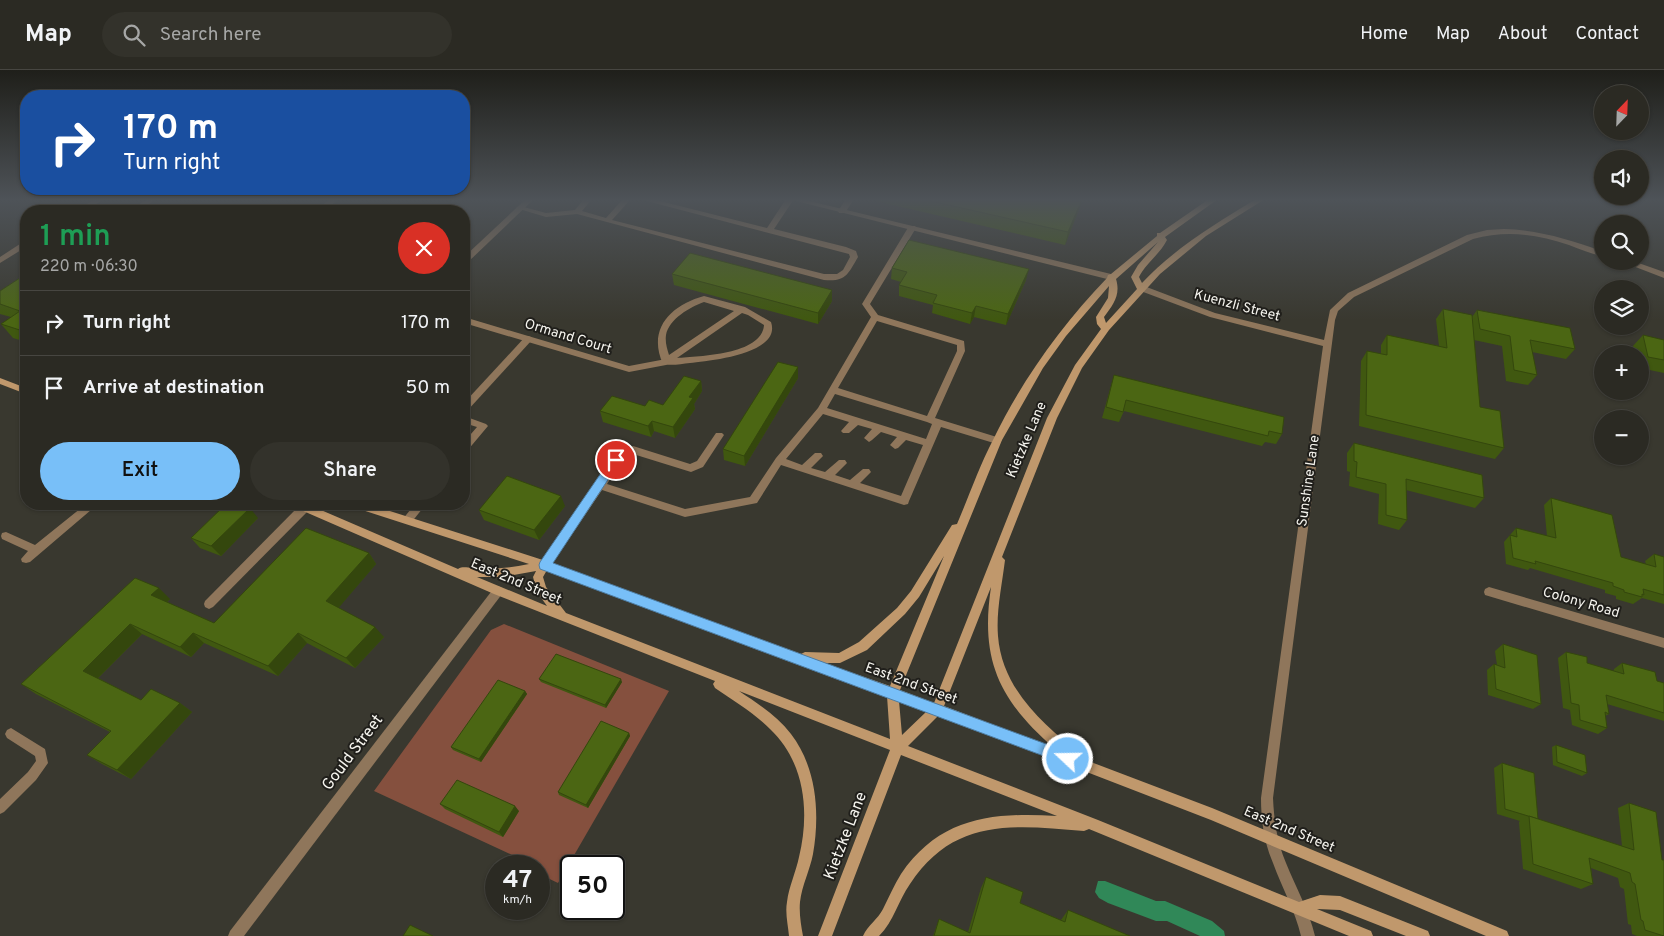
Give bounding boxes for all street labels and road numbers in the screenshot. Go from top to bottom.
street label: Kuenzli Street [1192,286,1282,326]
street label: Ormand Court [522,316,614,358]
street label: Kietzke Lane [1003,399,1051,481]
street label: Sunshine Lane [1294,434,1324,528]
street label: East 2nd Street [468,555,564,609]
street label: Colony Road [1541,584,1621,622]
street label: East 2nd Street [862,659,960,709]
street label: Gould Street [318,711,388,795]
street label: Kietzke Lane [820,789,872,883]
street label: East 2nd Street [1241,803,1337,857]

